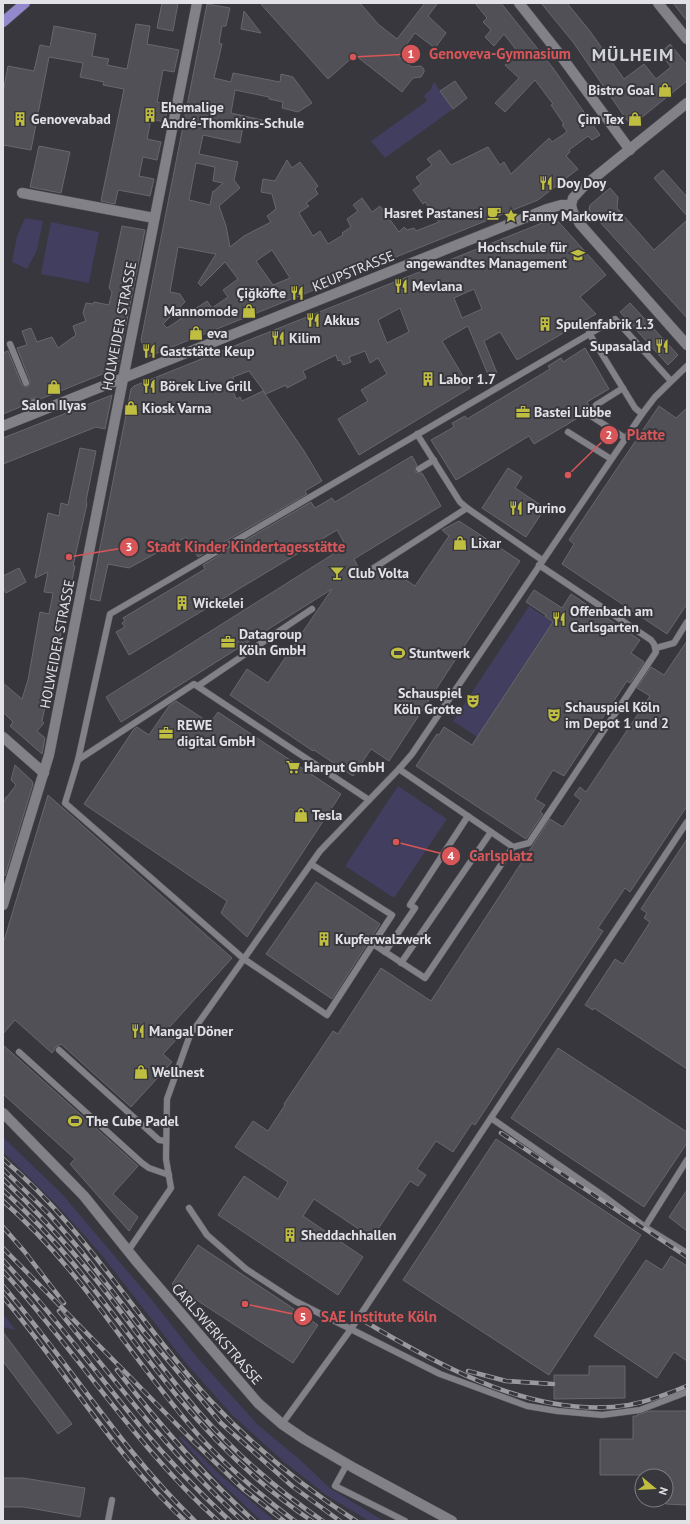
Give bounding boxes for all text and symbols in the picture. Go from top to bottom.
callout: Genoveva-Gymnasium [401,41,579,68]
district label: MÜLHEIM [592,43,674,66]
text: Genoveva-Gymnasium [429,44,571,63]
text: 1 [408,46,414,61]
place label: Bistro Goal [588,81,655,99]
shop icon: Bistro Goal [657,82,673,98]
place label: Ehemalige André-Thomkins-Schule [161,98,304,132]
building icon: Ehemalige André-Thomkins-Schule [142,107,158,123]
place label: Genovevabad [31,110,111,128]
place label: Çim Tex [578,110,625,128]
building icon: Genovevabad [12,111,28,127]
shop icon: Çim Tex [627,111,643,127]
place label: Doy Doy [557,174,607,192]
restaurant icon: Doy Doy [538,175,554,191]
place label: Hasret Pastanesi [384,204,483,222]
cafe icon: Hasret Pastanesi [486,205,502,221]
place label: Fanny Markowitz [522,207,623,225]
place icon: Fanny Markowitz [503,208,519,224]
place label: Hochschule für angewandtes Management [406,238,567,272]
street label: KEUPSTRASSE [309,246,397,296]
school or university icon: Hochschule für angewandtes Management [570,247,586,263]
street label: HOLWEIDER STRASSE [98,260,140,392]
place label: Mevlana [412,277,462,295]
restaurant icon: Mevlana [393,278,409,294]
place label: Çiğköfte [237,284,286,302]
restaurant icon: Çiğköfte [289,285,305,301]
place label: Mannomode [164,302,238,320]
shop icon: Mannomode [241,303,257,319]
place label: Akkus [324,311,360,329]
restaurant icon: Akkus [305,312,321,328]
place label: Spulenfabrik 1.3 [556,315,654,333]
building icon: Spulenfabrik 1.3 [537,316,553,332]
place label: eva [207,324,228,342]
shop icon: eva [188,325,204,341]
place label: Kilim [289,329,321,347]
restaurant icon: Kilim [270,330,286,346]
place label: Supasalad [590,337,651,355]
restaurant icon: Supasalad [654,338,670,354]
place label: Gaststätte Keup [160,342,255,360]
restaurant icon: Gaststätte Keup [141,343,157,359]
place label: Labor 1.7 [439,370,496,388]
building icon: Labor 1.7 [420,371,436,387]
place label: Börek Live Grill [160,377,252,395]
restaurant icon: Börek Live Grill [141,378,157,394]
shop icon: Salon Ilyas [46,379,62,395]
place label: Salon Ilyas [22,396,86,414]
place label: Kiosk Varna [142,399,212,417]
shop icon: Kiosk Varna [123,400,139,416]
place label: Bastei Lübbe [534,403,611,421]
office icon: Bastei Lübbe [515,404,531,420]
callout: Platte [599,421,674,448]
text: Platte [627,425,666,444]
text: 2 [606,427,612,442]
place label: Purino [527,499,566,517]
restaurant icon: Purino [508,500,524,516]
callout: Stadt Kinder Kindertagesstätte [119,533,353,560]
place label: Lixar [471,534,501,552]
shop icon: Lixar [452,535,468,551]
text: Stadt Kinder Kindertagesstätte [147,537,346,556]
text: 3 [126,539,132,554]
place label: Club Volta [348,564,409,582]
bar icon: Club Volta [329,565,345,581]
street label: HOLWEIDER STRASSE [36,578,78,710]
place label: Wickelei [193,594,244,612]
building icon: Wickelei [174,595,190,611]
place label: Offenbach am Carlsgarten [570,602,653,636]
restaurant icon: Offenbach am Carlsgarten [551,611,567,627]
place label: Datagroup Köln GmbH [239,625,306,659]
office icon: Datagroup Köln GmbH [220,634,236,650]
place label: Stuntwerk [409,644,470,662]
sports icon: Stuntwerk [390,645,406,661]
place label: Schauspiel Köln Grotte [394,684,463,718]
theatre icon: Schauspiel Köln Grotte [465,693,481,709]
place label: Schauspiel Köln im Depot 1 und 2 [565,698,669,732]
theatre icon: Schauspiel Köln im Depot 1 und 2 [546,707,562,723]
place label: REWE digital GmbH [177,716,255,750]
office icon: REWE digital GmbH [158,725,174,741]
place label: Harput GmbH [304,758,385,776]
supermarket icon: Harput GmbH [285,759,301,775]
place label: Tesla [312,806,342,824]
shop icon: Tesla [293,807,309,823]
callout: Carlsplatz [441,843,541,870]
text: Carlsplatz [469,846,533,865]
text: 4 [448,848,455,863]
place label: Kupferwalzwerk [335,930,431,948]
building icon: Kupferwalzwerk [316,931,332,947]
place label: Mangal Döner [149,1022,233,1040]
restaurant icon: Mangal Döner [130,1023,146,1039]
place label: Wellnest [152,1063,204,1081]
shop icon: Wellnest [133,1064,149,1080]
place label: The Cube Padel [86,1112,180,1130]
sports icon: The Cube Padel [67,1113,83,1129]
place label: Sheddachhallen [301,1226,396,1244]
building icon: Sheddachhallen [282,1227,298,1243]
street label: CARLSWERKSTRASSE [168,1280,266,1388]
callout: SAE Institute Köln [293,1303,445,1330]
text: SAE Institute Köln [321,1307,437,1326]
text: 5 [300,1309,306,1324]
north arrow [634,1468,674,1508]
text: N [656,1485,671,1497]

